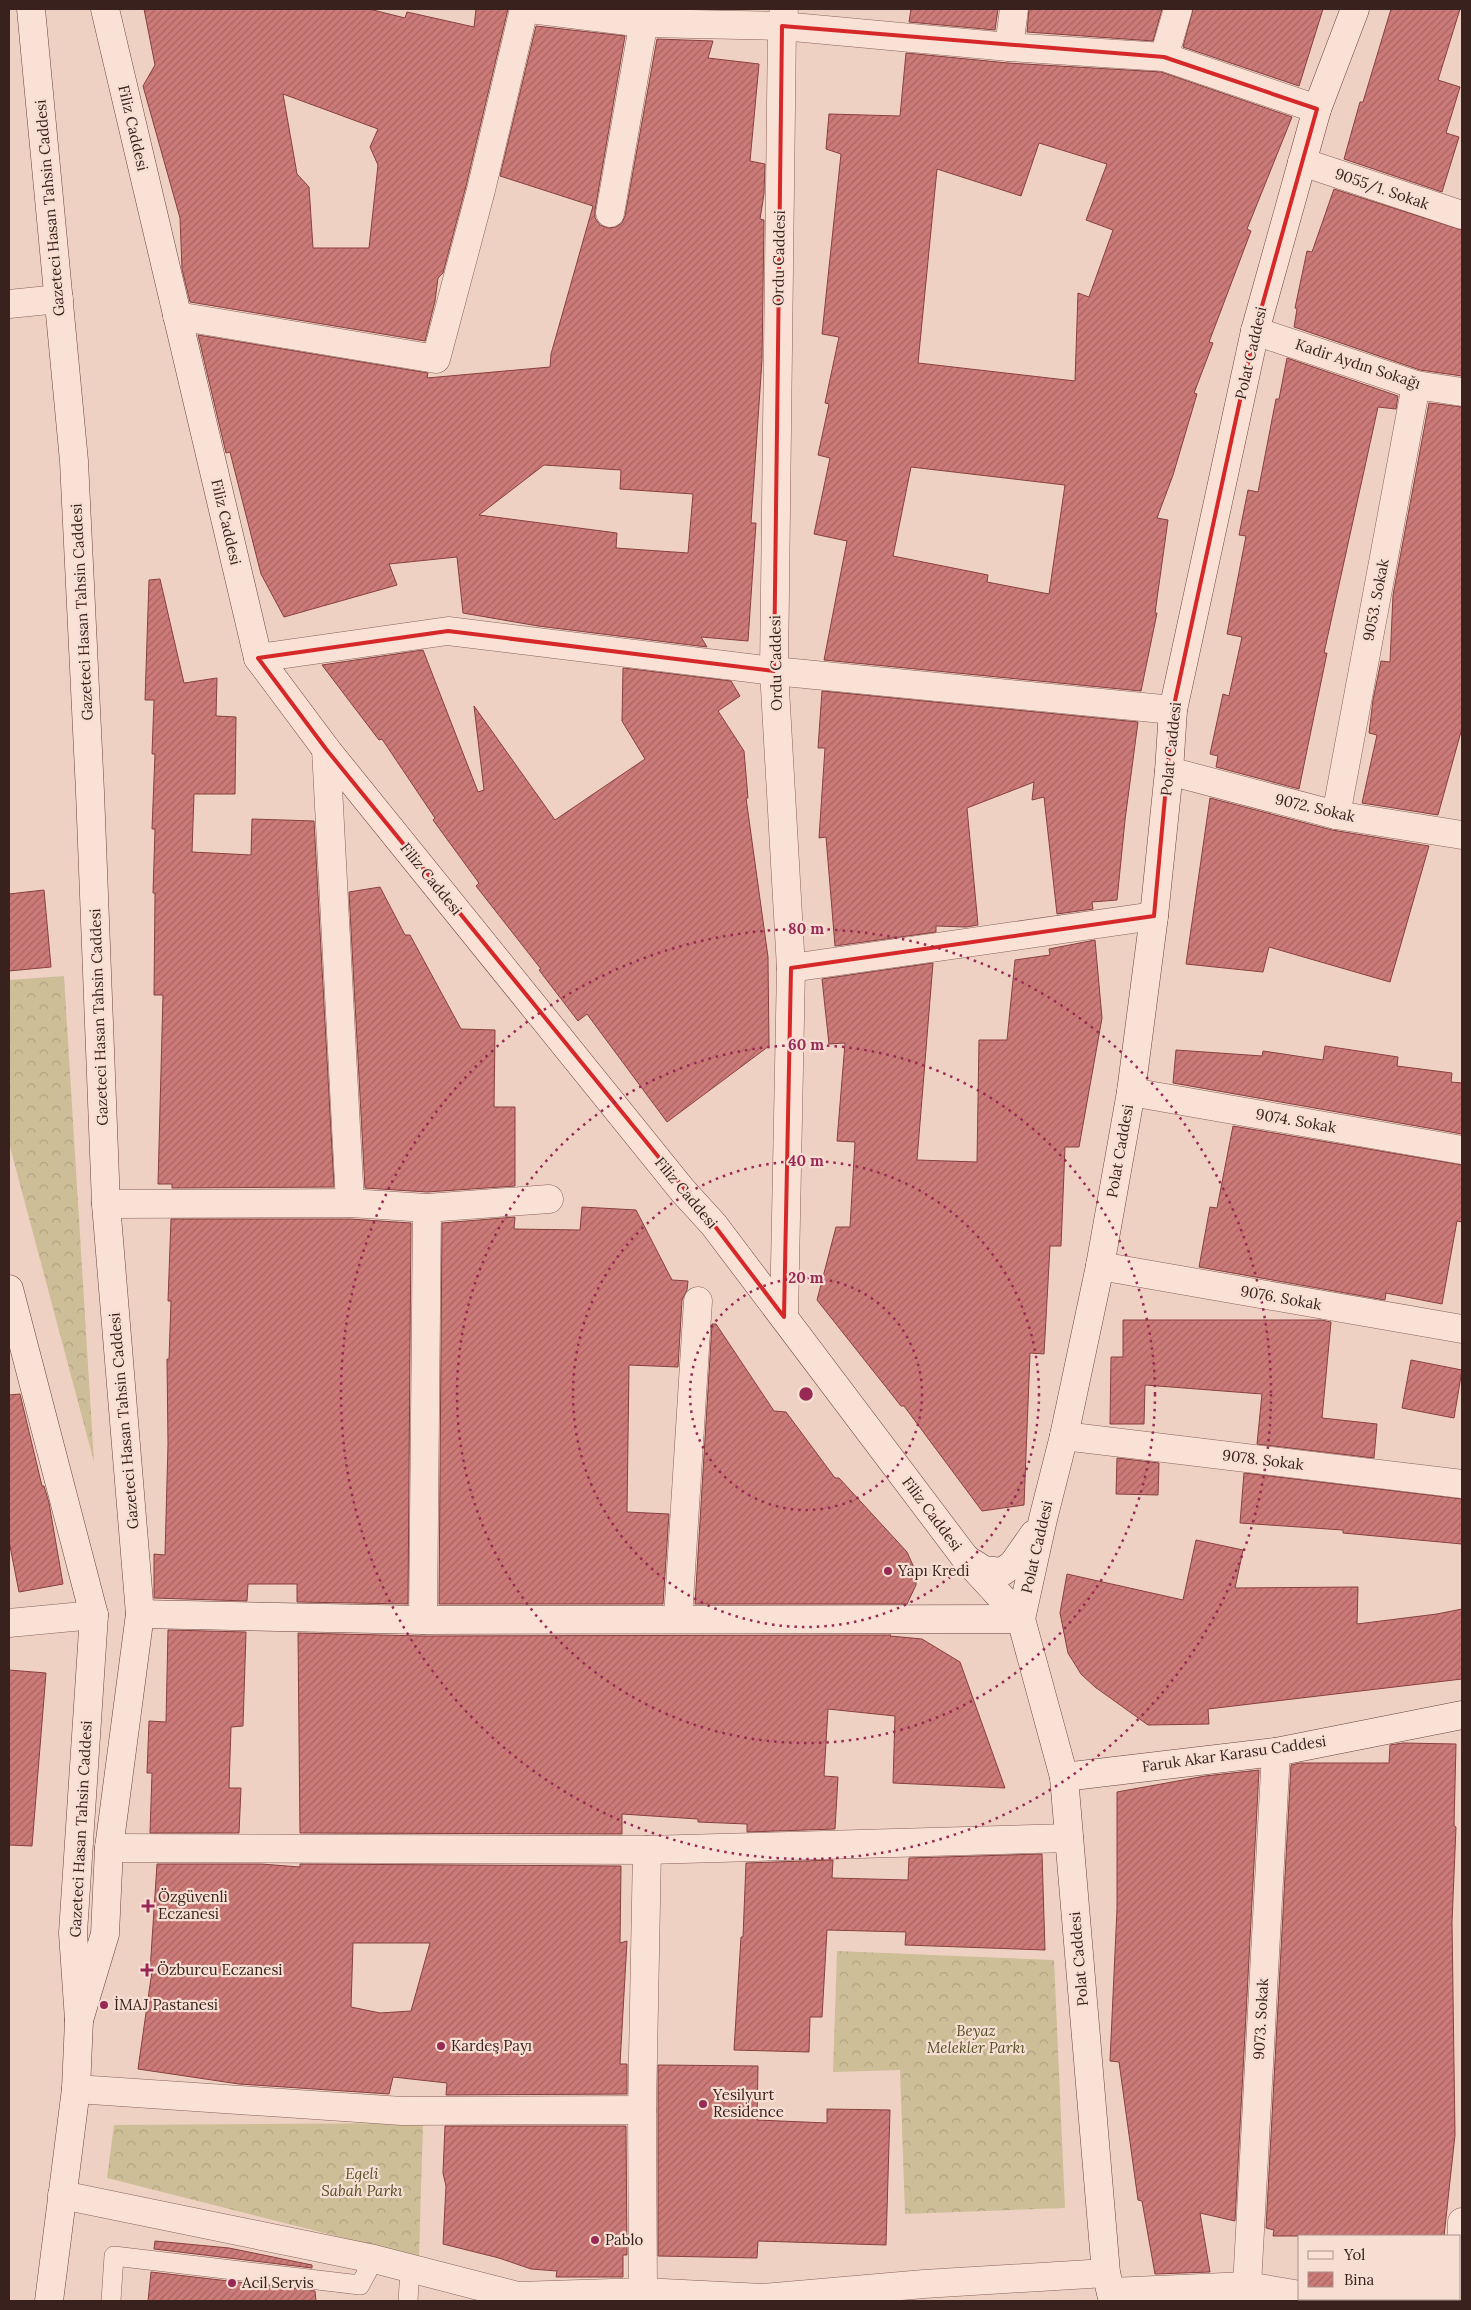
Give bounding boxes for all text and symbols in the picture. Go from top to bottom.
street label: Filiz Caddesi [114,83,153,173]
street label: Gazeteci Hasan Tahsin Caddesi [31,99,68,317]
street label: 9055/1. Sokak [1332,164,1432,214]
street label: Ordu Caddesi [768,210,789,306]
street label: Polat Caddesi [1231,305,1270,401]
street label: Kadir Aydın Sokağı [1293,334,1423,393]
street label: Filiz Caddesi [207,477,246,567]
street label: Gazeteci Hasan Tahsin Caddesi [66,503,97,721]
street label: 9053. Sokak [1358,557,1393,643]
street label: Ordu Caddesi [765,615,786,711]
street label: Polat Caddesi [1156,701,1185,797]
street label: 9072. Sokak [1273,789,1357,826]
street label: Filiz Caddesi [396,839,466,919]
street label: Gazeteci Hasan Tahsin Caddesi [85,908,112,1126]
text: 80 m [788,919,824,938]
text: 60 m [788,1035,824,1054]
street label: Polat Caddesi [1102,1103,1137,1199]
street label: 9074. Sokak [1254,1104,1338,1137]
text: 40 m [788,1151,824,1170]
street label: Filiz Caddesi [651,1153,722,1232]
text: 20 m [788,1268,824,1287]
street label: 9076. Sokak [1239,1281,1323,1314]
street label: Gazeteci Hasan Tahsin Caddesi [105,1312,142,1530]
centre of rings [797,1385,815,1403]
street label: 9078. Sokak [1221,1445,1305,1474]
street label: Filiz Caddesi [898,1473,966,1554]
street label: Polat Caddesi [1017,1499,1056,1595]
place label: Yapı Kredi [897,1561,970,1580]
marker: Yapı Kredi [882,1565,894,1577]
street label: Gazeteci Hasan Tahsin Caddesi [65,1720,96,1938]
street label: Faruk Akar Karasu Caddesi [1141,1731,1327,1776]
place label: Özgüvenli Eczanesi [158,1887,228,1923]
marker: Özgüvenli Eczanesi [142,1900,154,1912]
street label: Polat Caddesi [1065,1911,1092,2007]
place label: Özburcu Eczanesi [157,1960,283,1979]
marker: Özburcu Eczanesi [141,1964,153,1976]
street label: 9073. Sokak [1249,1978,1272,2060]
place label: İMAJ Pastanesi [114,1995,218,2014]
marker: İMAJ Pastanesi [98,1999,110,2011]
park label: Beyaz Melekler Parkı [927,2021,1025,2057]
place label: Kardeş Payı [451,2036,532,2055]
marker: Kardeş Payı [435,2040,447,2052]
place label: Yesilyurt Residence [712,2085,784,2121]
marker: Yesilyurt Residence [697,2098,709,2110]
park label: Egeli Sabah Parkı [321,2164,403,2200]
place label: Pablo [605,2230,644,2249]
marker: Pablo [589,2234,601,2246]
legend [1298,2235,1461,2300]
text: Yol [1343,2245,1365,2264]
text: Bina [1344,2270,1375,2289]
place label: Acil Servis [241,2273,314,2292]
marker: Acil Servis [226,2277,238,2289]

